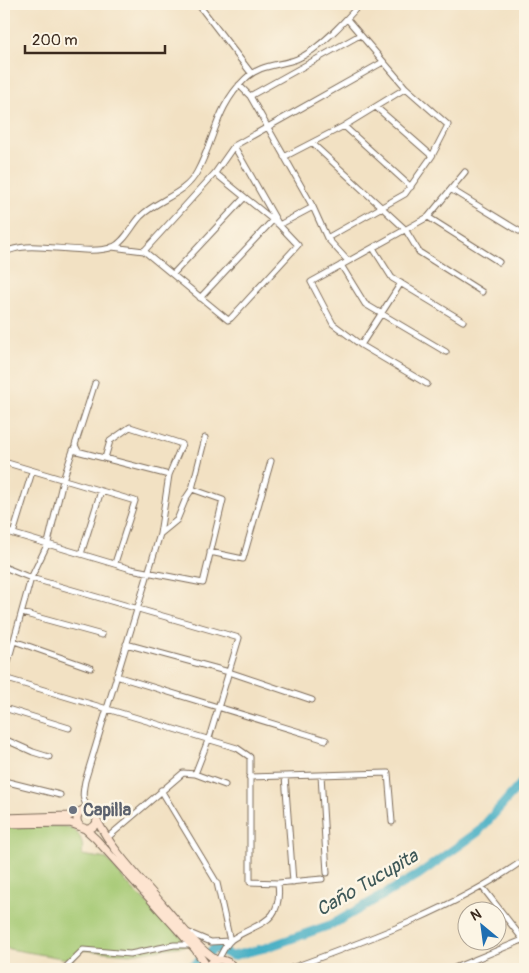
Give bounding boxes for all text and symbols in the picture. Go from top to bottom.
scale bar [25,22,165,54]
text: 200 m [32,31,77,50]
place label: Capilla [83,799,132,822]
marker: Capilla [67,804,79,816]
water label: Caño Tucupita [312,844,423,922]
north arrow [456,900,506,950]
text: N [468,905,484,925]

